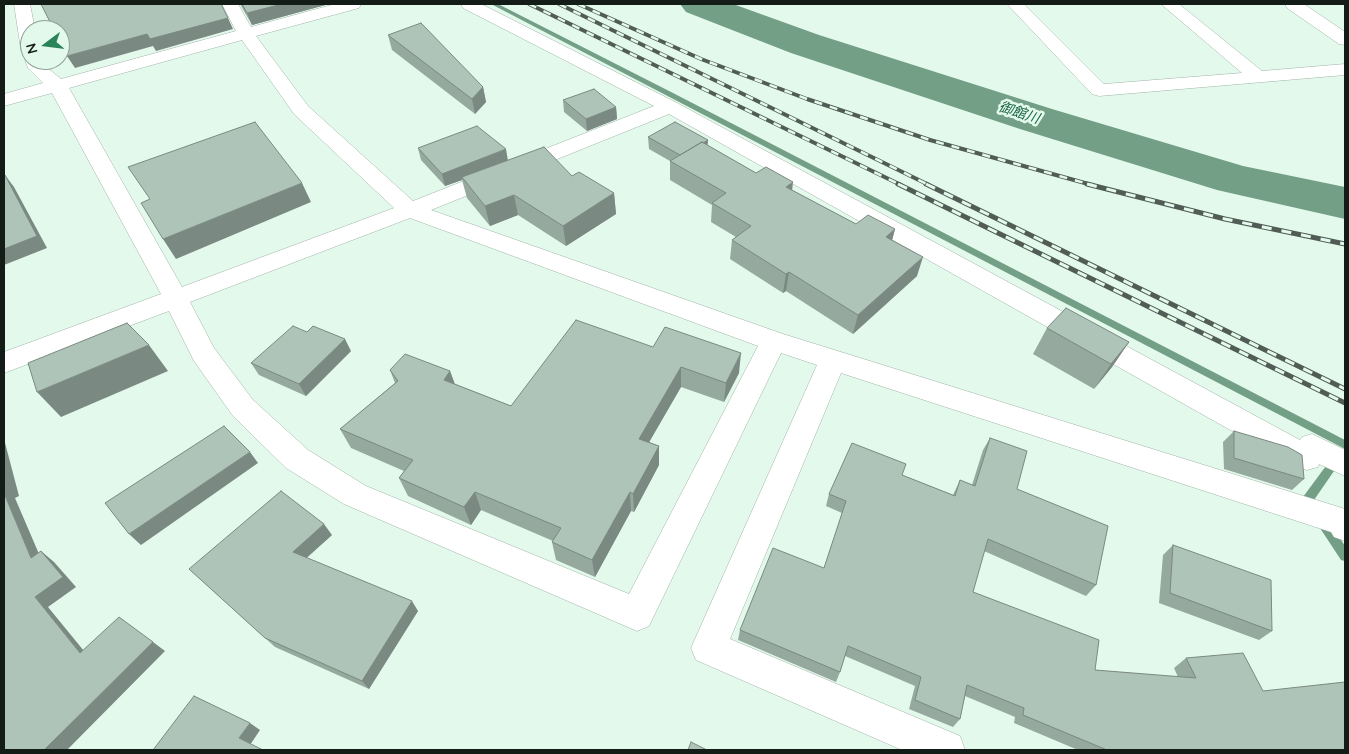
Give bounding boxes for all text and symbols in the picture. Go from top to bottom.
north arrow [20,20,70,70]
text: N [21,41,42,56]
water label: 御館川 [996,99,1042,127]

